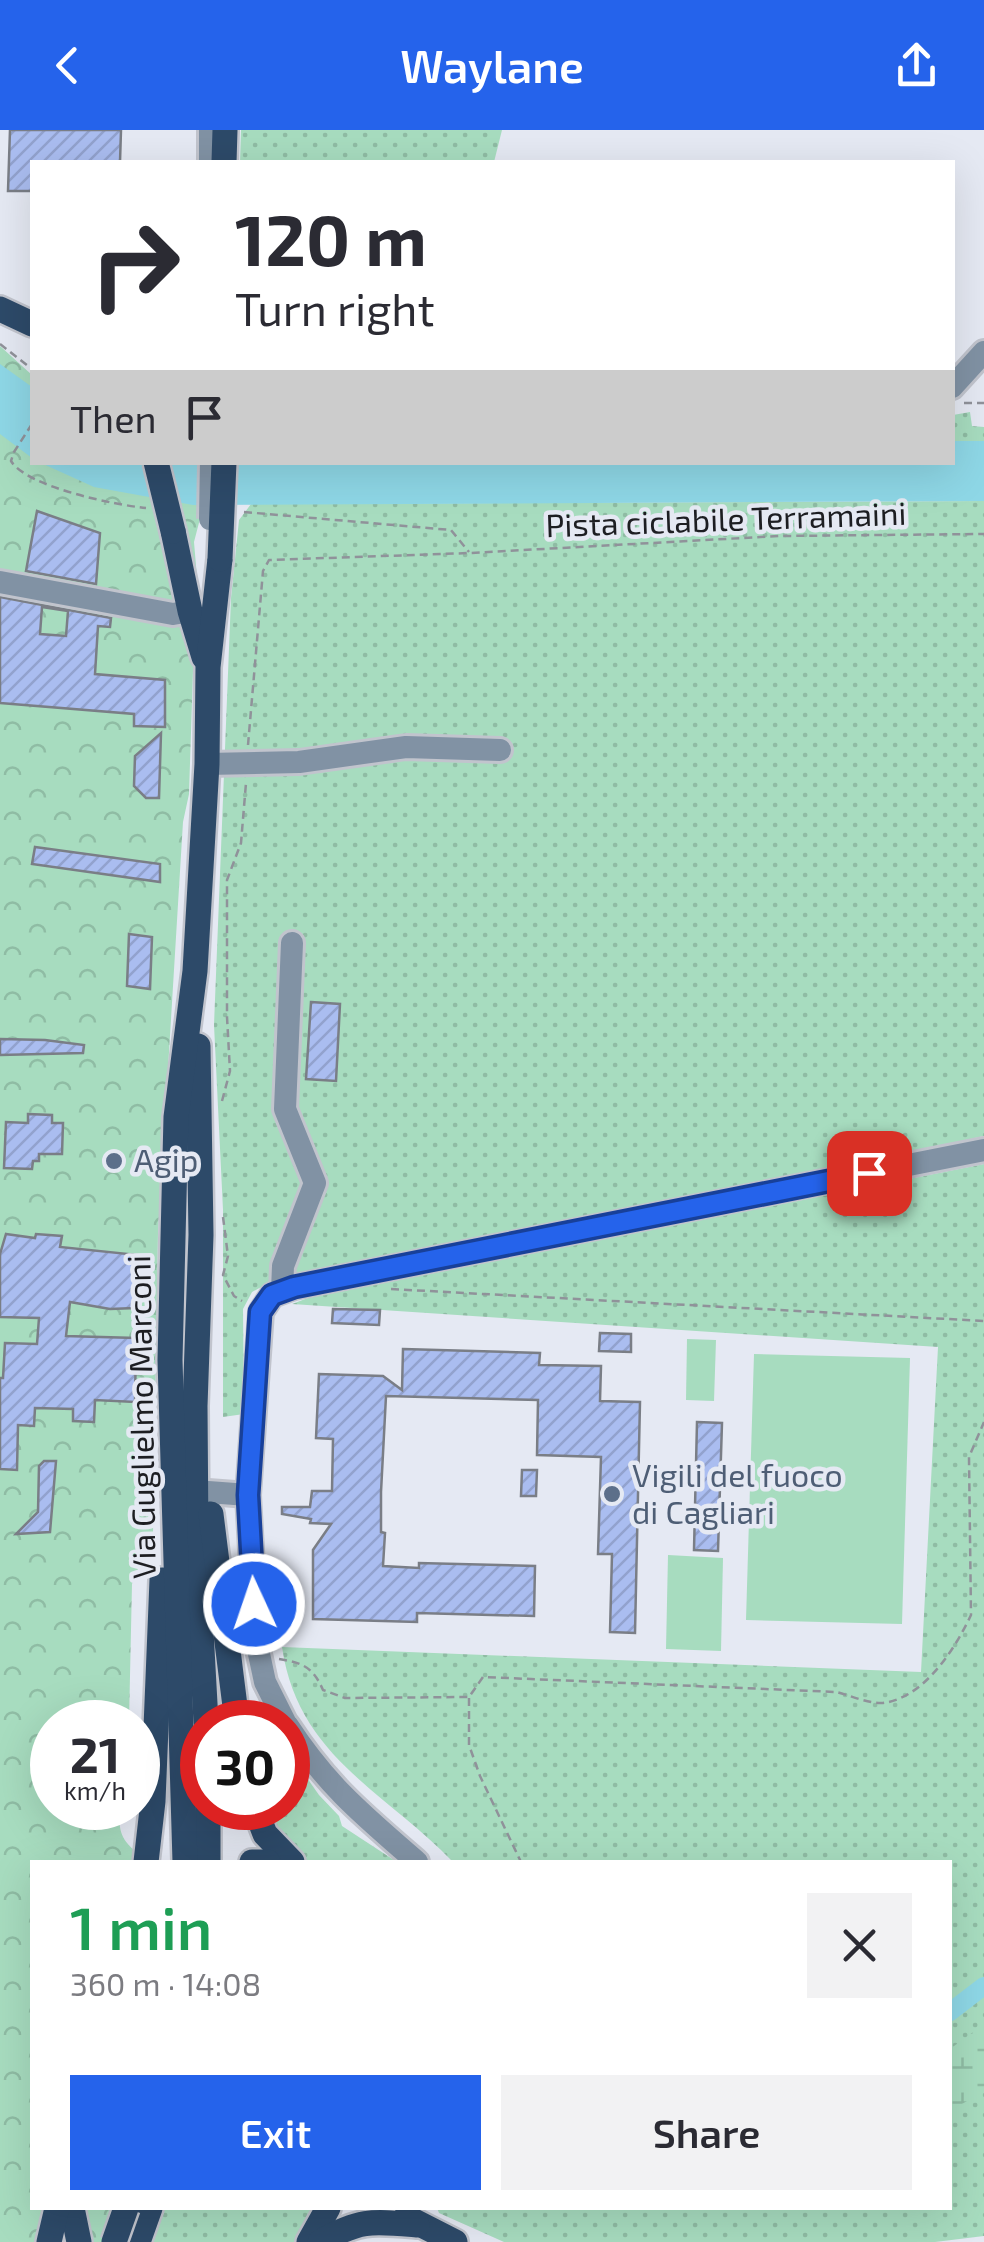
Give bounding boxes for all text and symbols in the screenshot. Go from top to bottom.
icon: back [40,38,95,93]
text: Waylane [400,38,584,92]
icon: share [889,38,944,93]
text: 120 m [235,196,427,280]
icon: right [70,200,200,330]
text: Turn right [235,281,435,335]
icon: arrive [177,390,232,445]
text: Then [70,395,157,441]
street label: Pista ciclabile Terramaini [545,493,907,543]
pin [827,1131,912,1216]
place label: Agip [134,1140,198,1178]
icon: arrive [842,1146,897,1201]
marker: Agip [103,1150,125,1172]
street label: Via Guglielmo Marconi [118,1255,162,1579]
place label: Vigili del fuoco di Cagliari [632,1455,843,1530]
marker: Vigili del fuoco di Cagliari [601,1483,623,1505]
position arrow [202,1552,306,1656]
speed limit sign: 30 [180,1700,310,1830]
text: 21 [70,1723,120,1783]
text: km/h [64,1775,126,1805]
text: 1 min [70,1890,212,1962]
button: close [807,1893,912,1998]
text: 360 m · 14:08 [70,1964,261,2002]
button: Exit [70,2075,481,2190]
button: Share [501,2075,912,2190]

